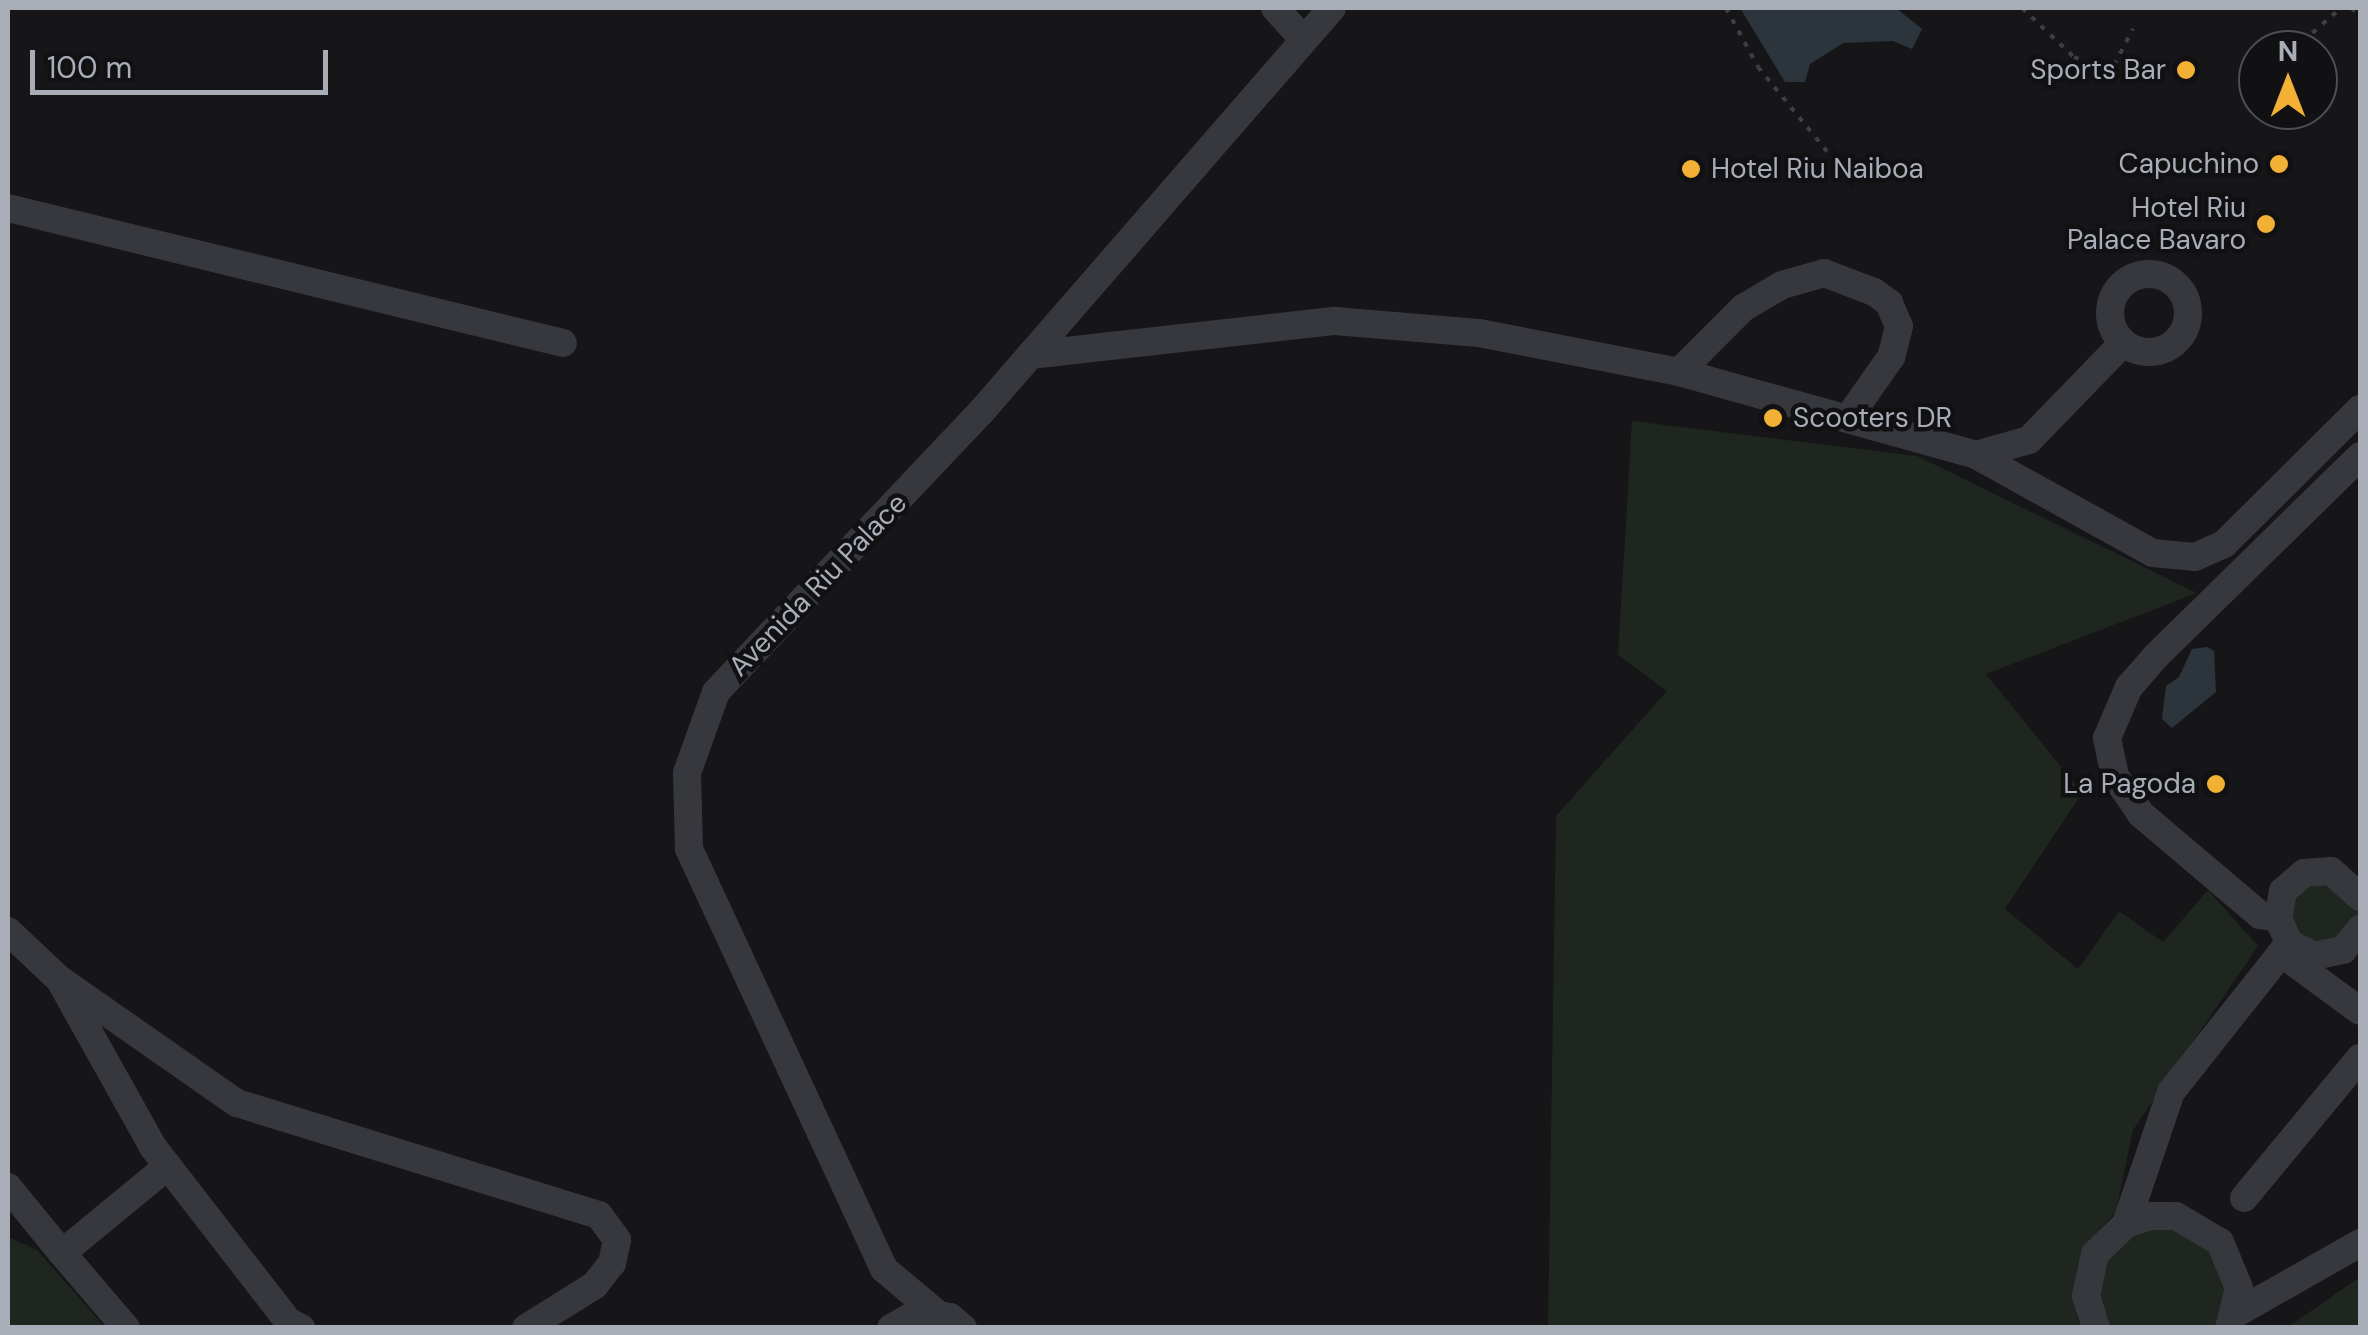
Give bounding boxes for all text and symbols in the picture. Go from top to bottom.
scale bar [35,30,332,92]
north arrow [2238,30,2338,130]
text: N [2278,33,2298,70]
text: 100 m [47,48,132,87]
place label: Sports Bar [2030,53,2166,87]
marker: Sports Bar [2175,59,2197,81]
place label: Capuchino [2119,147,2259,181]
place label: Hotel Riu Naiboa [1711,152,1924,186]
marker: Capuchino [2268,153,2290,175]
marker: Hotel Riu Naiboa [1680,158,1702,180]
place label: Hotel Riu Palace Bavaro [2067,191,2246,257]
marker: Hotel Riu Palace Bavaro [2255,213,2277,235]
place label: Scooters DR [1793,401,1952,435]
marker: Scooters DR [1762,407,1784,429]
street label: Avenida Riu Palace [722,487,914,683]
place label: La Pagoda [2063,767,2196,801]
marker: La Pagoda [2205,773,2227,795]

